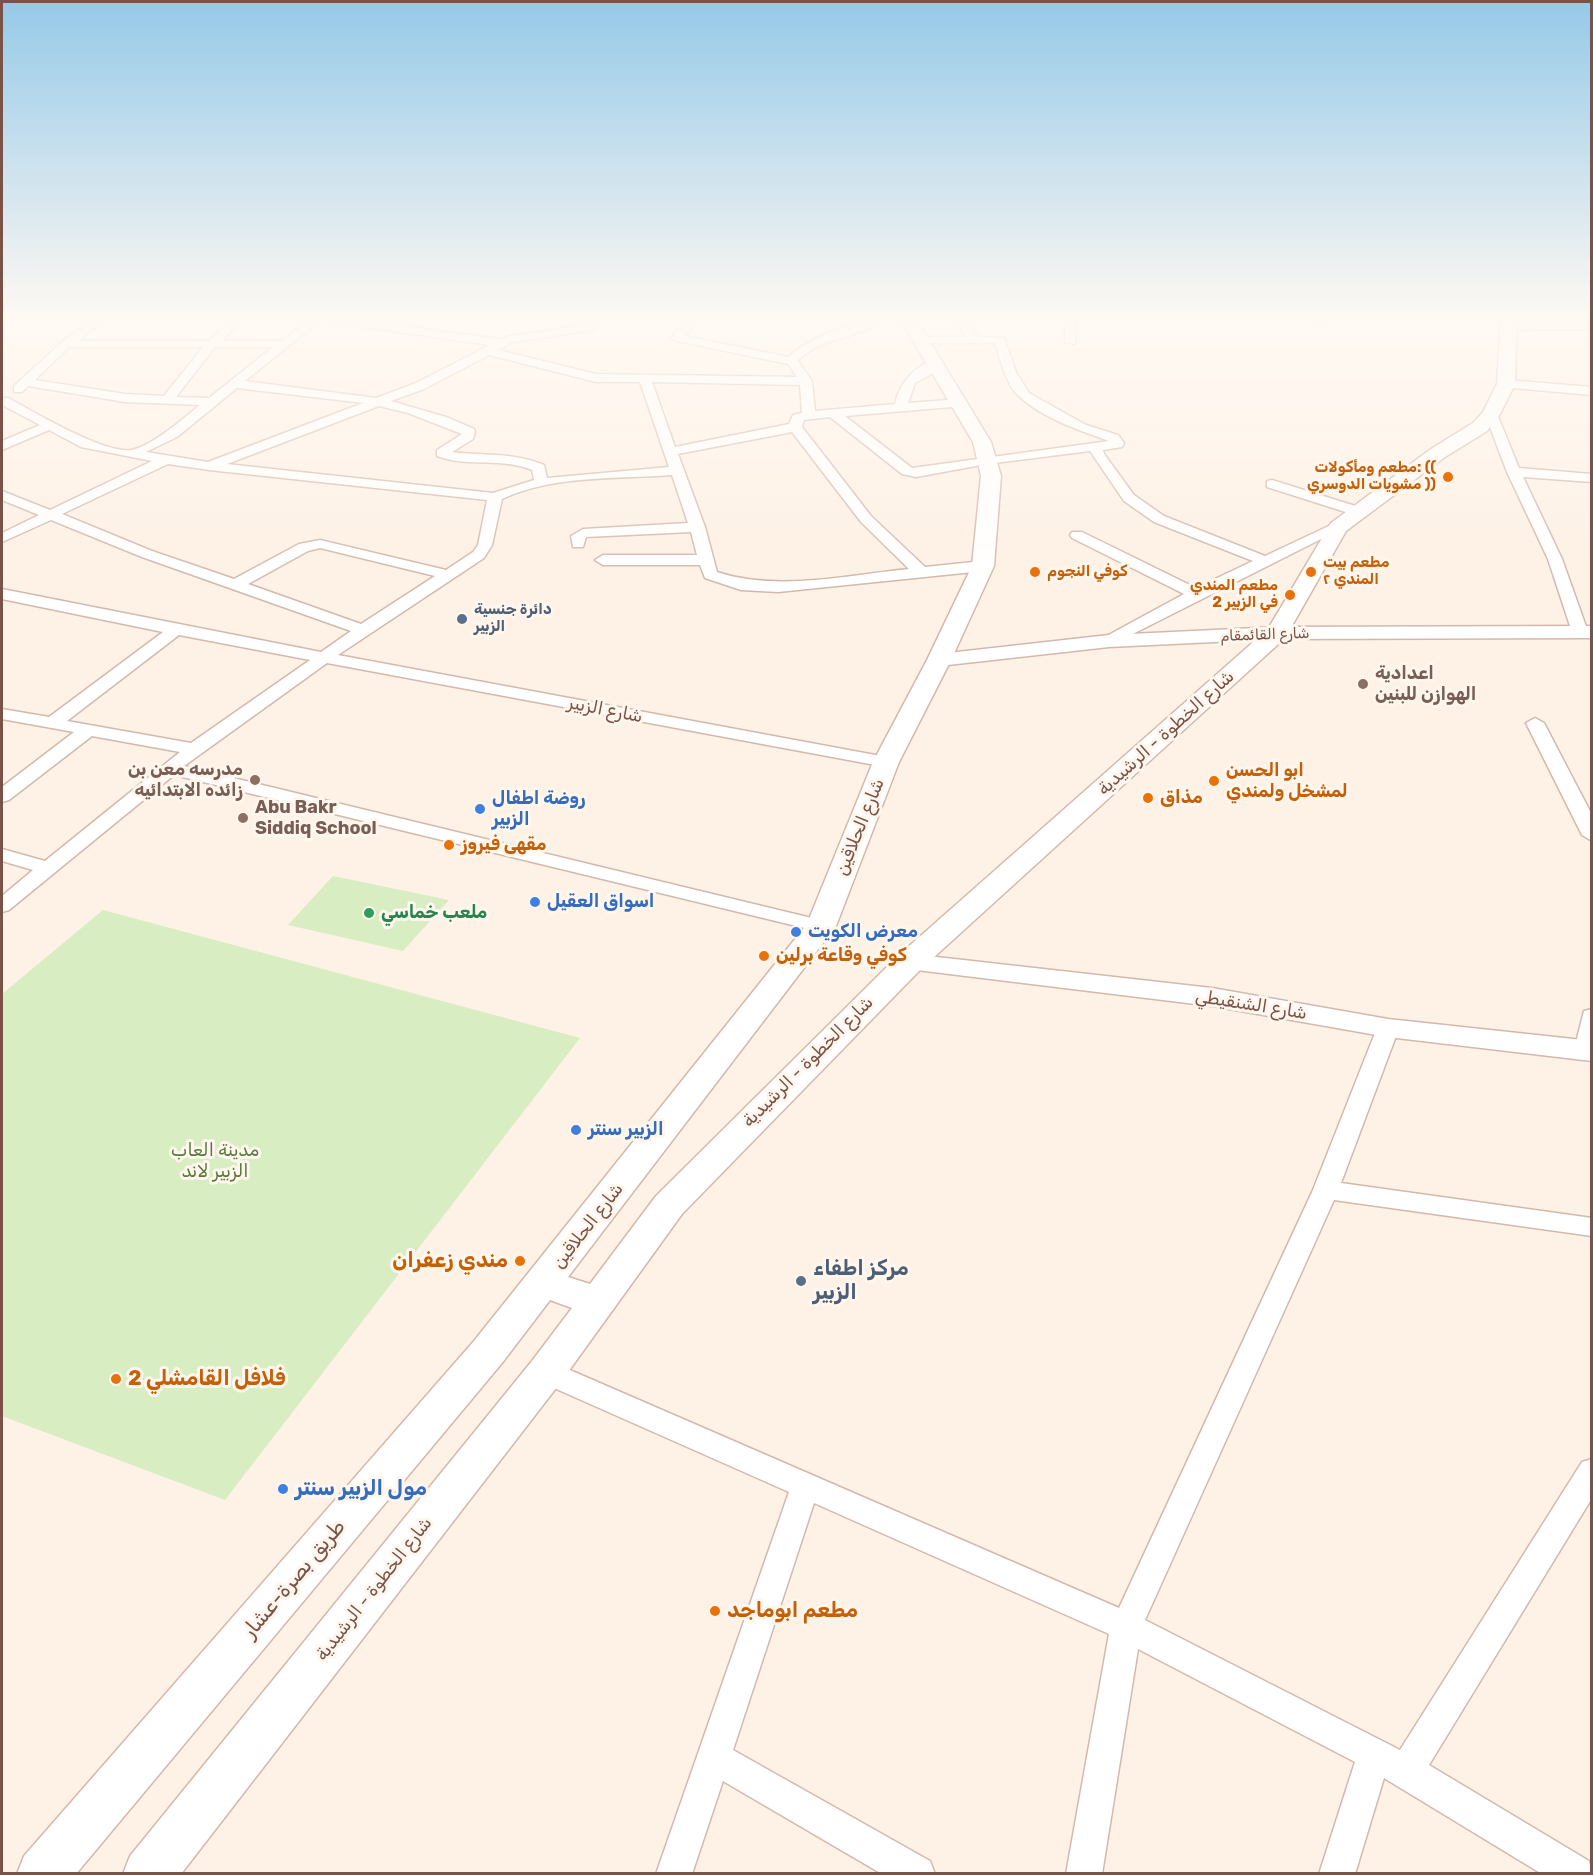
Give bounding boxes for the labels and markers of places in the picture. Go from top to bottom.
place label: مطعم ومأكولات: (( مشويات الدوسري )) [1307,459,1436,494]
marker: مطعم ومأكولات: (( مشويات الدوسري )) [1441,470,1455,484]
place label: مطعم بيت المندي ٢ [1323,554,1389,589]
place label: كوفي النجوم [1047,563,1128,581]
marker: كوفي النجوم [1028,565,1042,579]
marker: مطعم بيت المندي ٢ [1304,565,1318,579]
place label: مطعم المندي 2 في الزبير [1190,577,1278,612]
marker: مطعم المندي 2 في الزبير [1283,588,1297,602]
place label: دائرة جنسية الزبير [474,601,552,636]
marker: دائرة جنسية الزبير [455,612,469,626]
place label: اعدادية الهوازن للبنين [1375,663,1476,706]
marker: اعدادية الهوازن للبنين [1356,677,1370,691]
place label: مدرسه معن بن زائده الابتدائيه [128,759,243,802]
place label: ابو الحسن لمشخل ولمندي [1226,760,1348,802]
marker: مدرسه معن بن زائده الابتدائيه [248,773,262,787]
marker: ابو الحسن لمشخل ولمندي [1207,774,1221,788]
place label: مذاق [1160,787,1203,809]
place label: روضة اطفال الزبير [492,788,586,830]
marker: مذاق [1141,791,1155,805]
place label: Abu Bakr Siddiq School [255,797,377,840]
marker: روضة اطفال الزبير [473,802,487,816]
marker: Abu Bakr Siddiq School [236,811,250,825]
place label: مقهى فيروز [461,834,547,856]
marker: مقهى فيروز [442,838,456,852]
place label: اسواق العقيل [547,891,654,913]
marker: اسواق العقيل [528,895,542,909]
place label: ملعب خماسي [381,902,487,924]
marker: ملعب خماسي [362,906,376,920]
place label: معرض الكويت [808,921,918,943]
marker: معرض الكويت [789,925,803,939]
place label: كوفي وقاعة برلين [776,945,907,967]
marker: كوفي وقاعة برلين [757,949,771,963]
place label: الزبير سنتر [588,1119,664,1141]
marker: الزبير سنتر [569,1123,583,1137]
place label: مندي زعفران [392,1248,508,1274]
marker: مندي زعفران [513,1254,527,1268]
place label: مركز اطفاء الزبير [813,1256,909,1306]
marker: مركز اطفاء الزبير [794,1274,808,1288]
place label: فلافل القامشلي 2 [128,1366,286,1392]
marker: فلافل القامشلي 2 [109,1372,123,1386]
place label: مول الزبير سنتر [295,1476,427,1502]
marker: مول الزبير سنتر [276,1482,290,1496]
place label: مطعم ابوماجد [727,1598,858,1624]
marker: مطعم ابوماجد [708,1604,722,1618]

